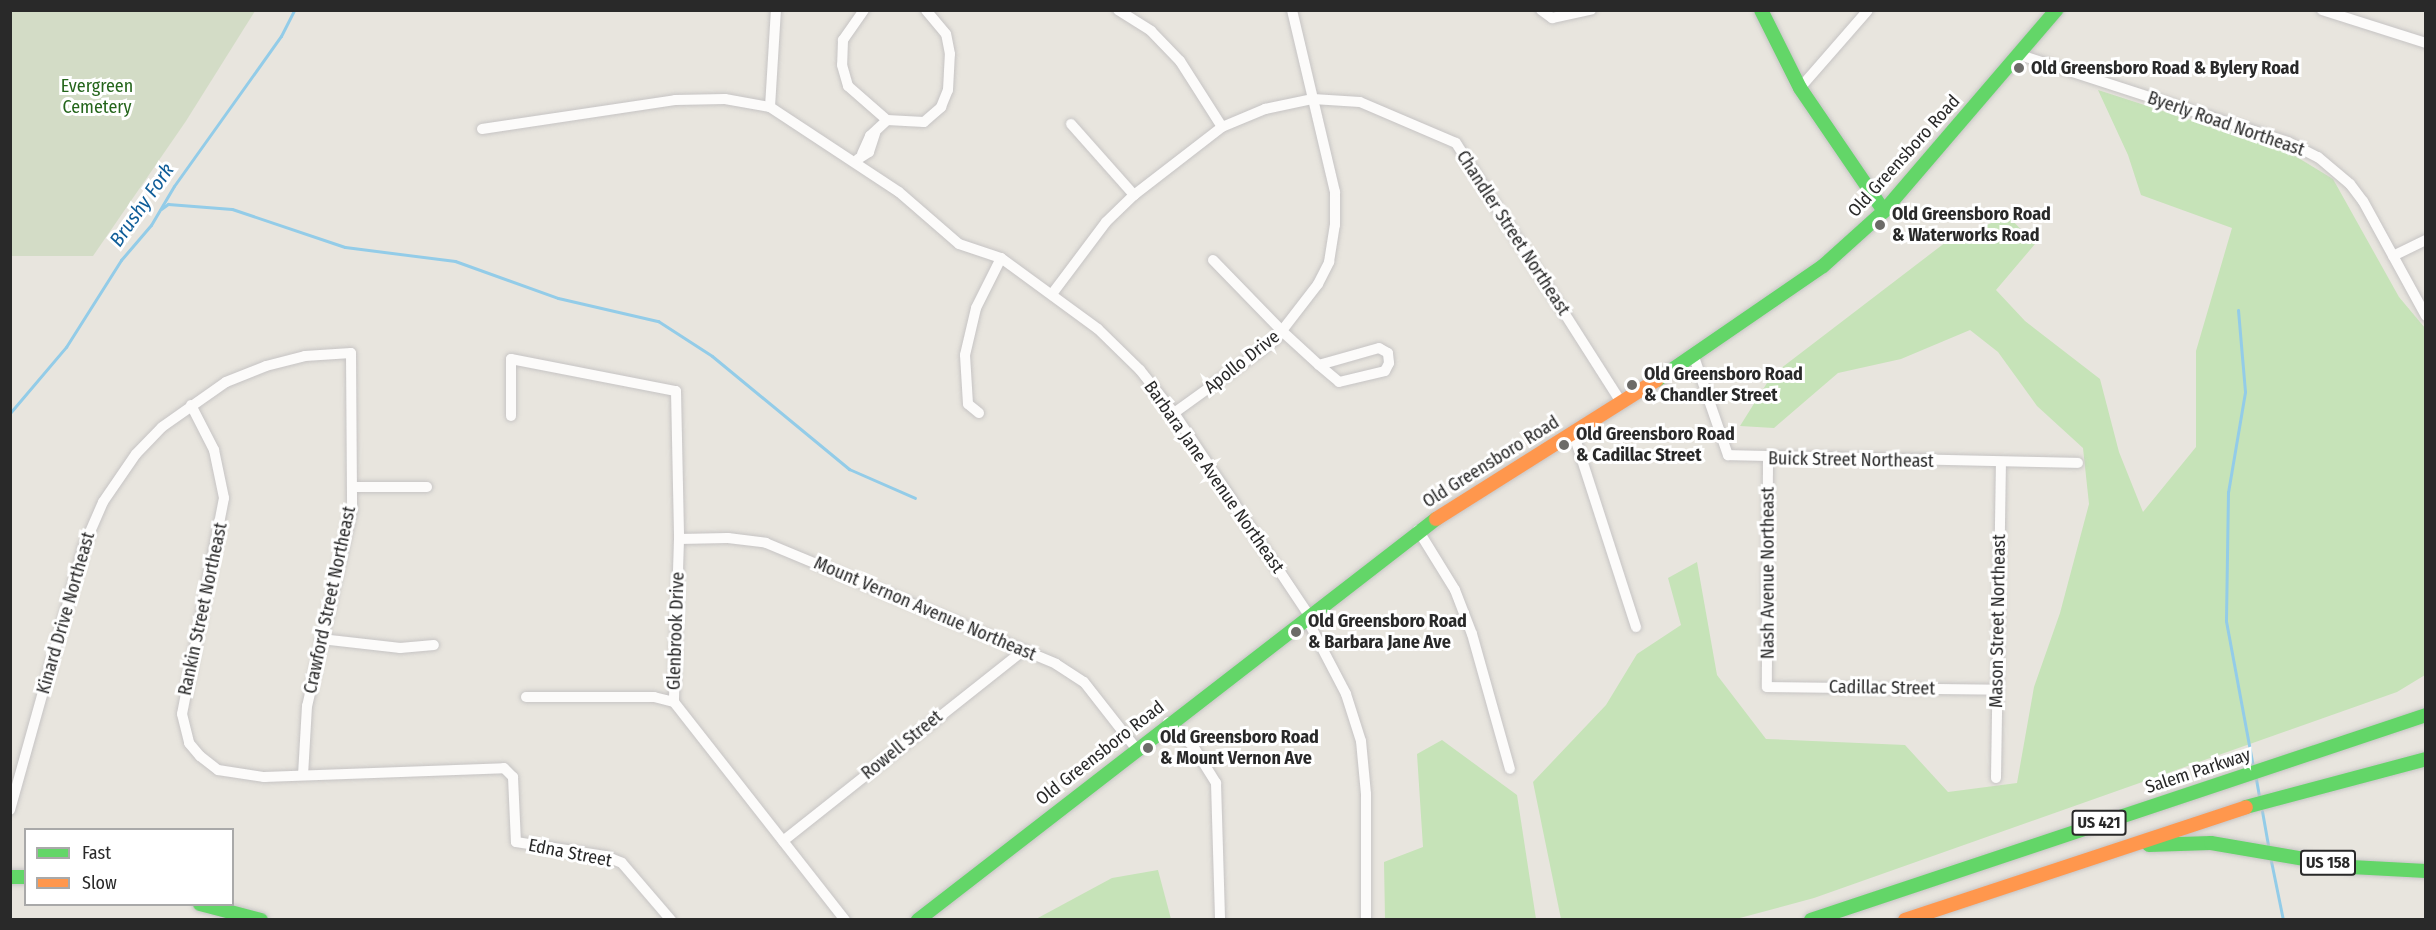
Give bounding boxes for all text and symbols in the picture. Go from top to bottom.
place label: Old Greensboro Road & Bylery Road [2031,57,2299,79]
marker: Old Greensboro Road & Bylery Road [2012,61,2026,75]
park label: Evergreen Cemetery [61,76,133,118]
street label: Byerly Road Northeast [2145,87,2307,161]
street label: Old Greensboro Road [1844,91,1964,221]
street label: Chandler Street Northeast [1452,147,1574,319]
water label: Brushy Fork [105,159,179,251]
place label: Old Greensboro Road & Waterworks Road [1892,204,2051,246]
marker: Old Greensboro Road & Waterworks Road [1873,218,1887,232]
street label: Apollo Drive [1200,326,1284,398]
place label: Old Greensboro Road & Chandler Street [1644,364,1803,406]
street label: Barbara Jane Avenue Northeast [1139,377,1289,577]
marker: Old Greensboro Road & Chandler Street [1625,378,1639,392]
street label: Old Greensboro Road [1419,411,1563,513]
place label: Old Greensboro Road & Cadillac Street [1576,424,1735,466]
marker: Old Greensboro Road & Cadillac Street [1557,438,1571,452]
street label: Buick Street Northeast [1768,448,1934,472]
street label: Nash Avenue Northeast [1757,487,1779,659]
street label: Crawford Street Northeast [300,504,360,696]
street label: Rankin Street Northeast [174,521,232,697]
street label: Kinard Drive Northeast [33,530,99,696]
street label: Mason Street Northeast [1986,534,2010,708]
street label: Mount Vernon Avenue Northeast [811,552,1039,666]
street label: Glenbrook Drive [663,571,689,691]
place label: Old Greensboro Road & Barbara Jane Ave [1308,611,1467,654]
marker: Old Greensboro Road & Barbara Jane Ave [1289,625,1303,639]
street label: Cadillac Street [1829,676,1935,700]
street label: Old Greensboro Road [1032,696,1168,810]
street label: Rowell Street [857,706,947,784]
place label: Old Greensboro Road & Mount Vernon Ave [1160,727,1319,770]
marker: Old Greensboro Road & Mount Vernon Ave [1141,741,1155,755]
street label: Salem Parkway [2143,744,2253,798]
road number: US 421 [2070,810,2128,836]
legend [24,828,234,906]
street label: Edna Street [526,834,614,872]
text: Fast [82,842,111,864]
road number: US 158 [2300,850,2356,876]
text: Slow [82,872,117,894]

